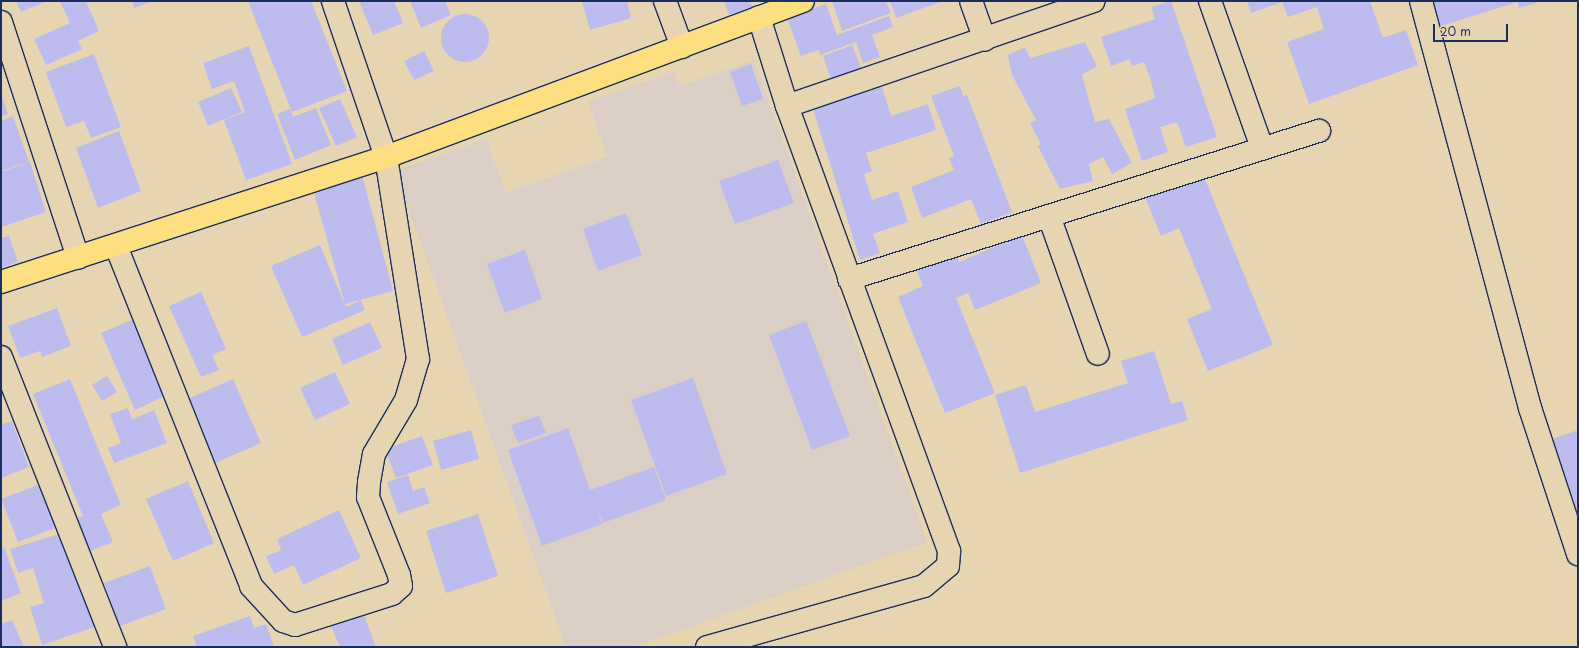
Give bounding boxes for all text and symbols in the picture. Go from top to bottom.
scale bar [1435,16,1510,42]
text: 20 m [1440,22,1471,40]

